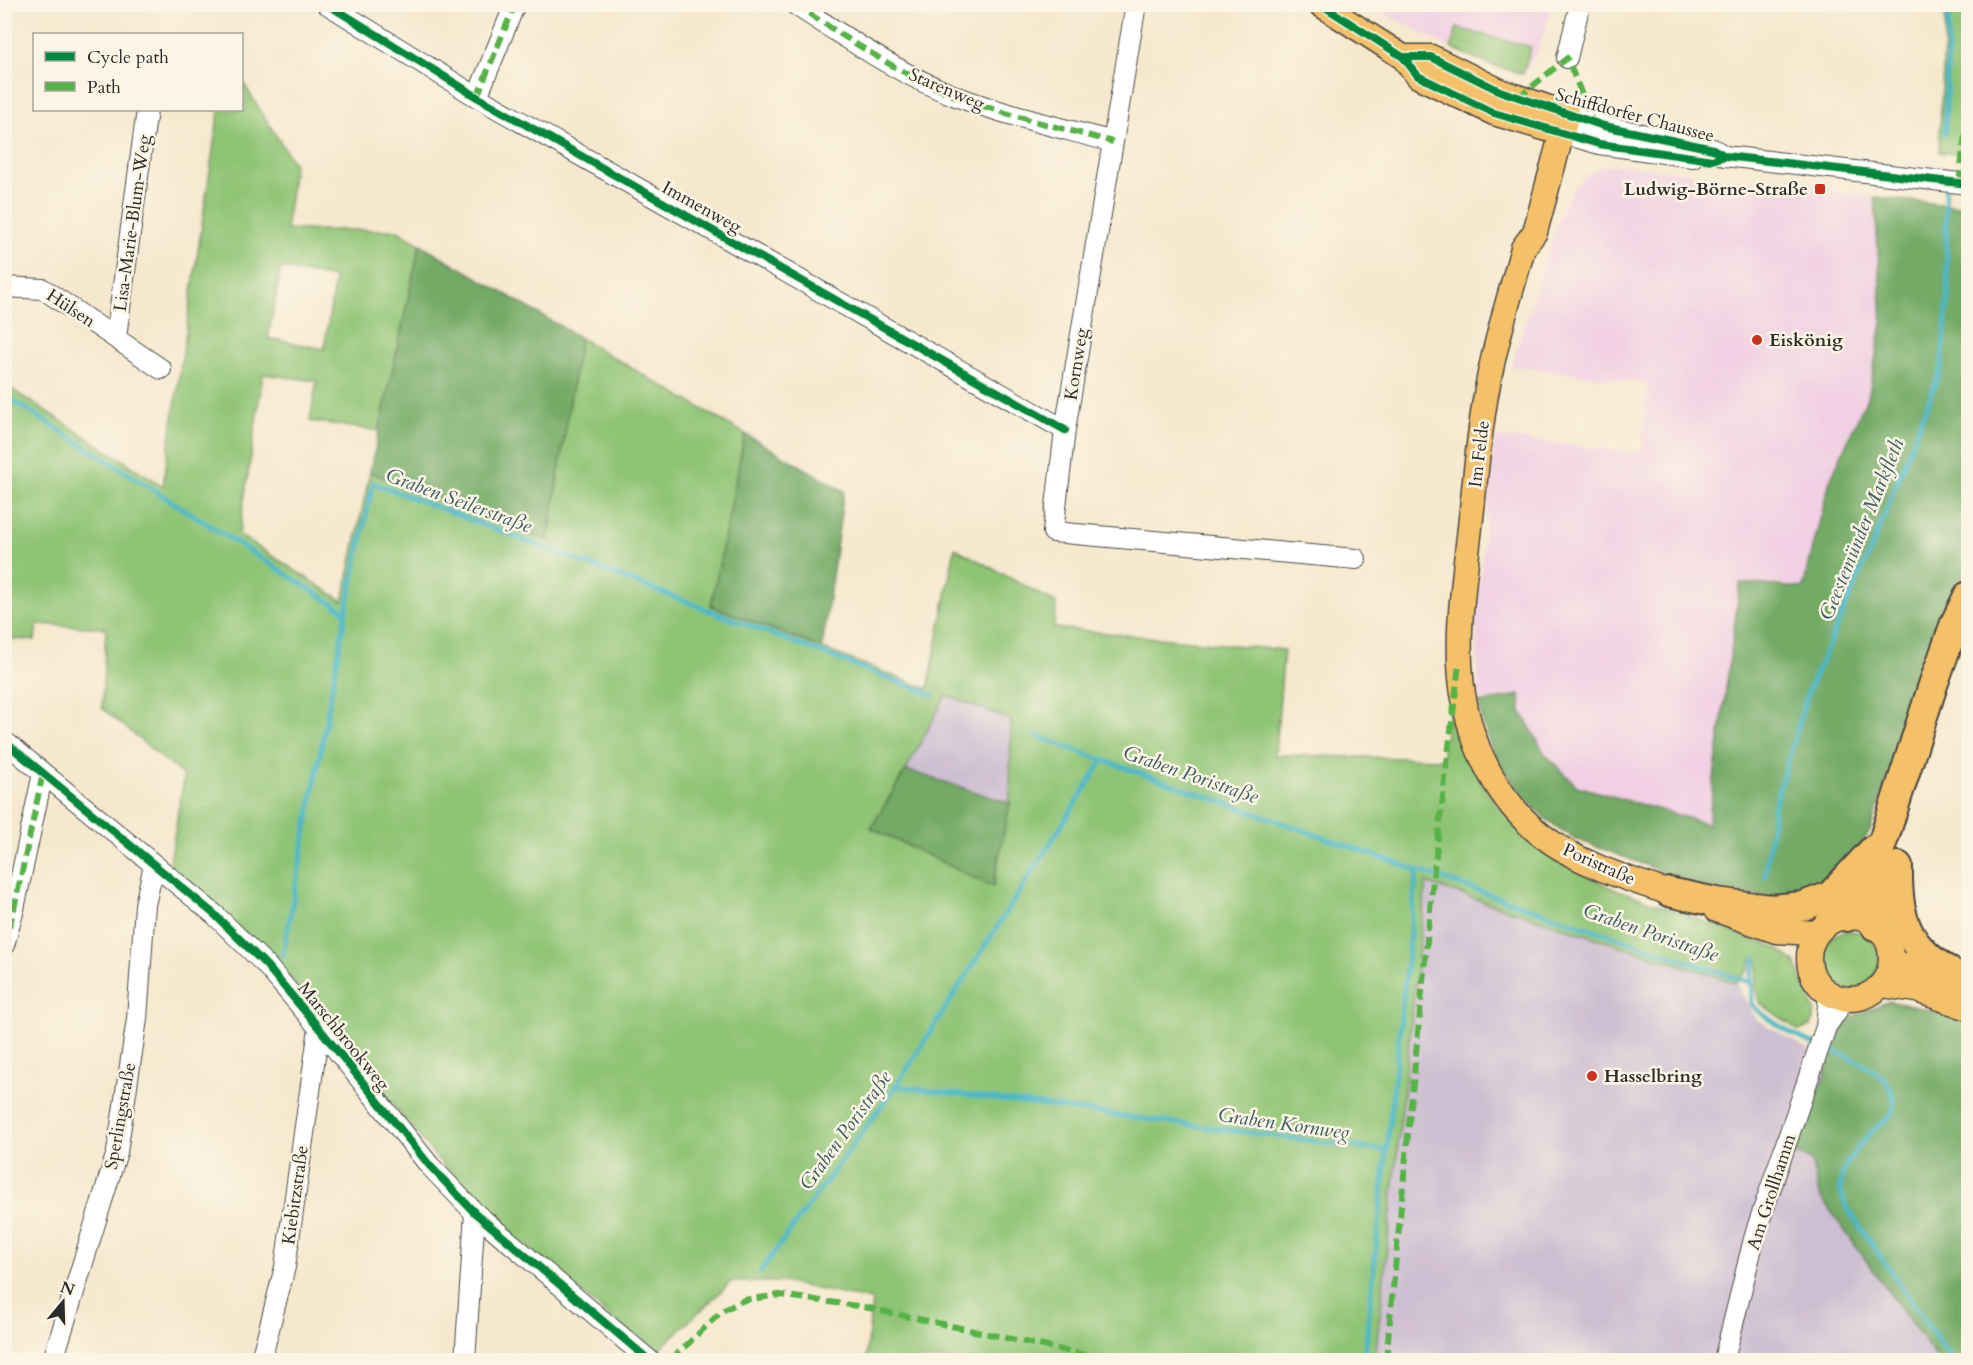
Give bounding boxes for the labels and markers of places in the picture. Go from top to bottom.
place label: Ludwig-Börne-Straße [1624,177,1808,202]
marker: Ludwig-Börne-Straße [1813,182,1827,196]
place label: Eiskönig [1769,328,1843,353]
marker: Eiskönig [1750,333,1764,347]
place label: Hasselbring [1604,1064,1702,1089]
marker: Hasselbring [1585,1069,1599,1083]

